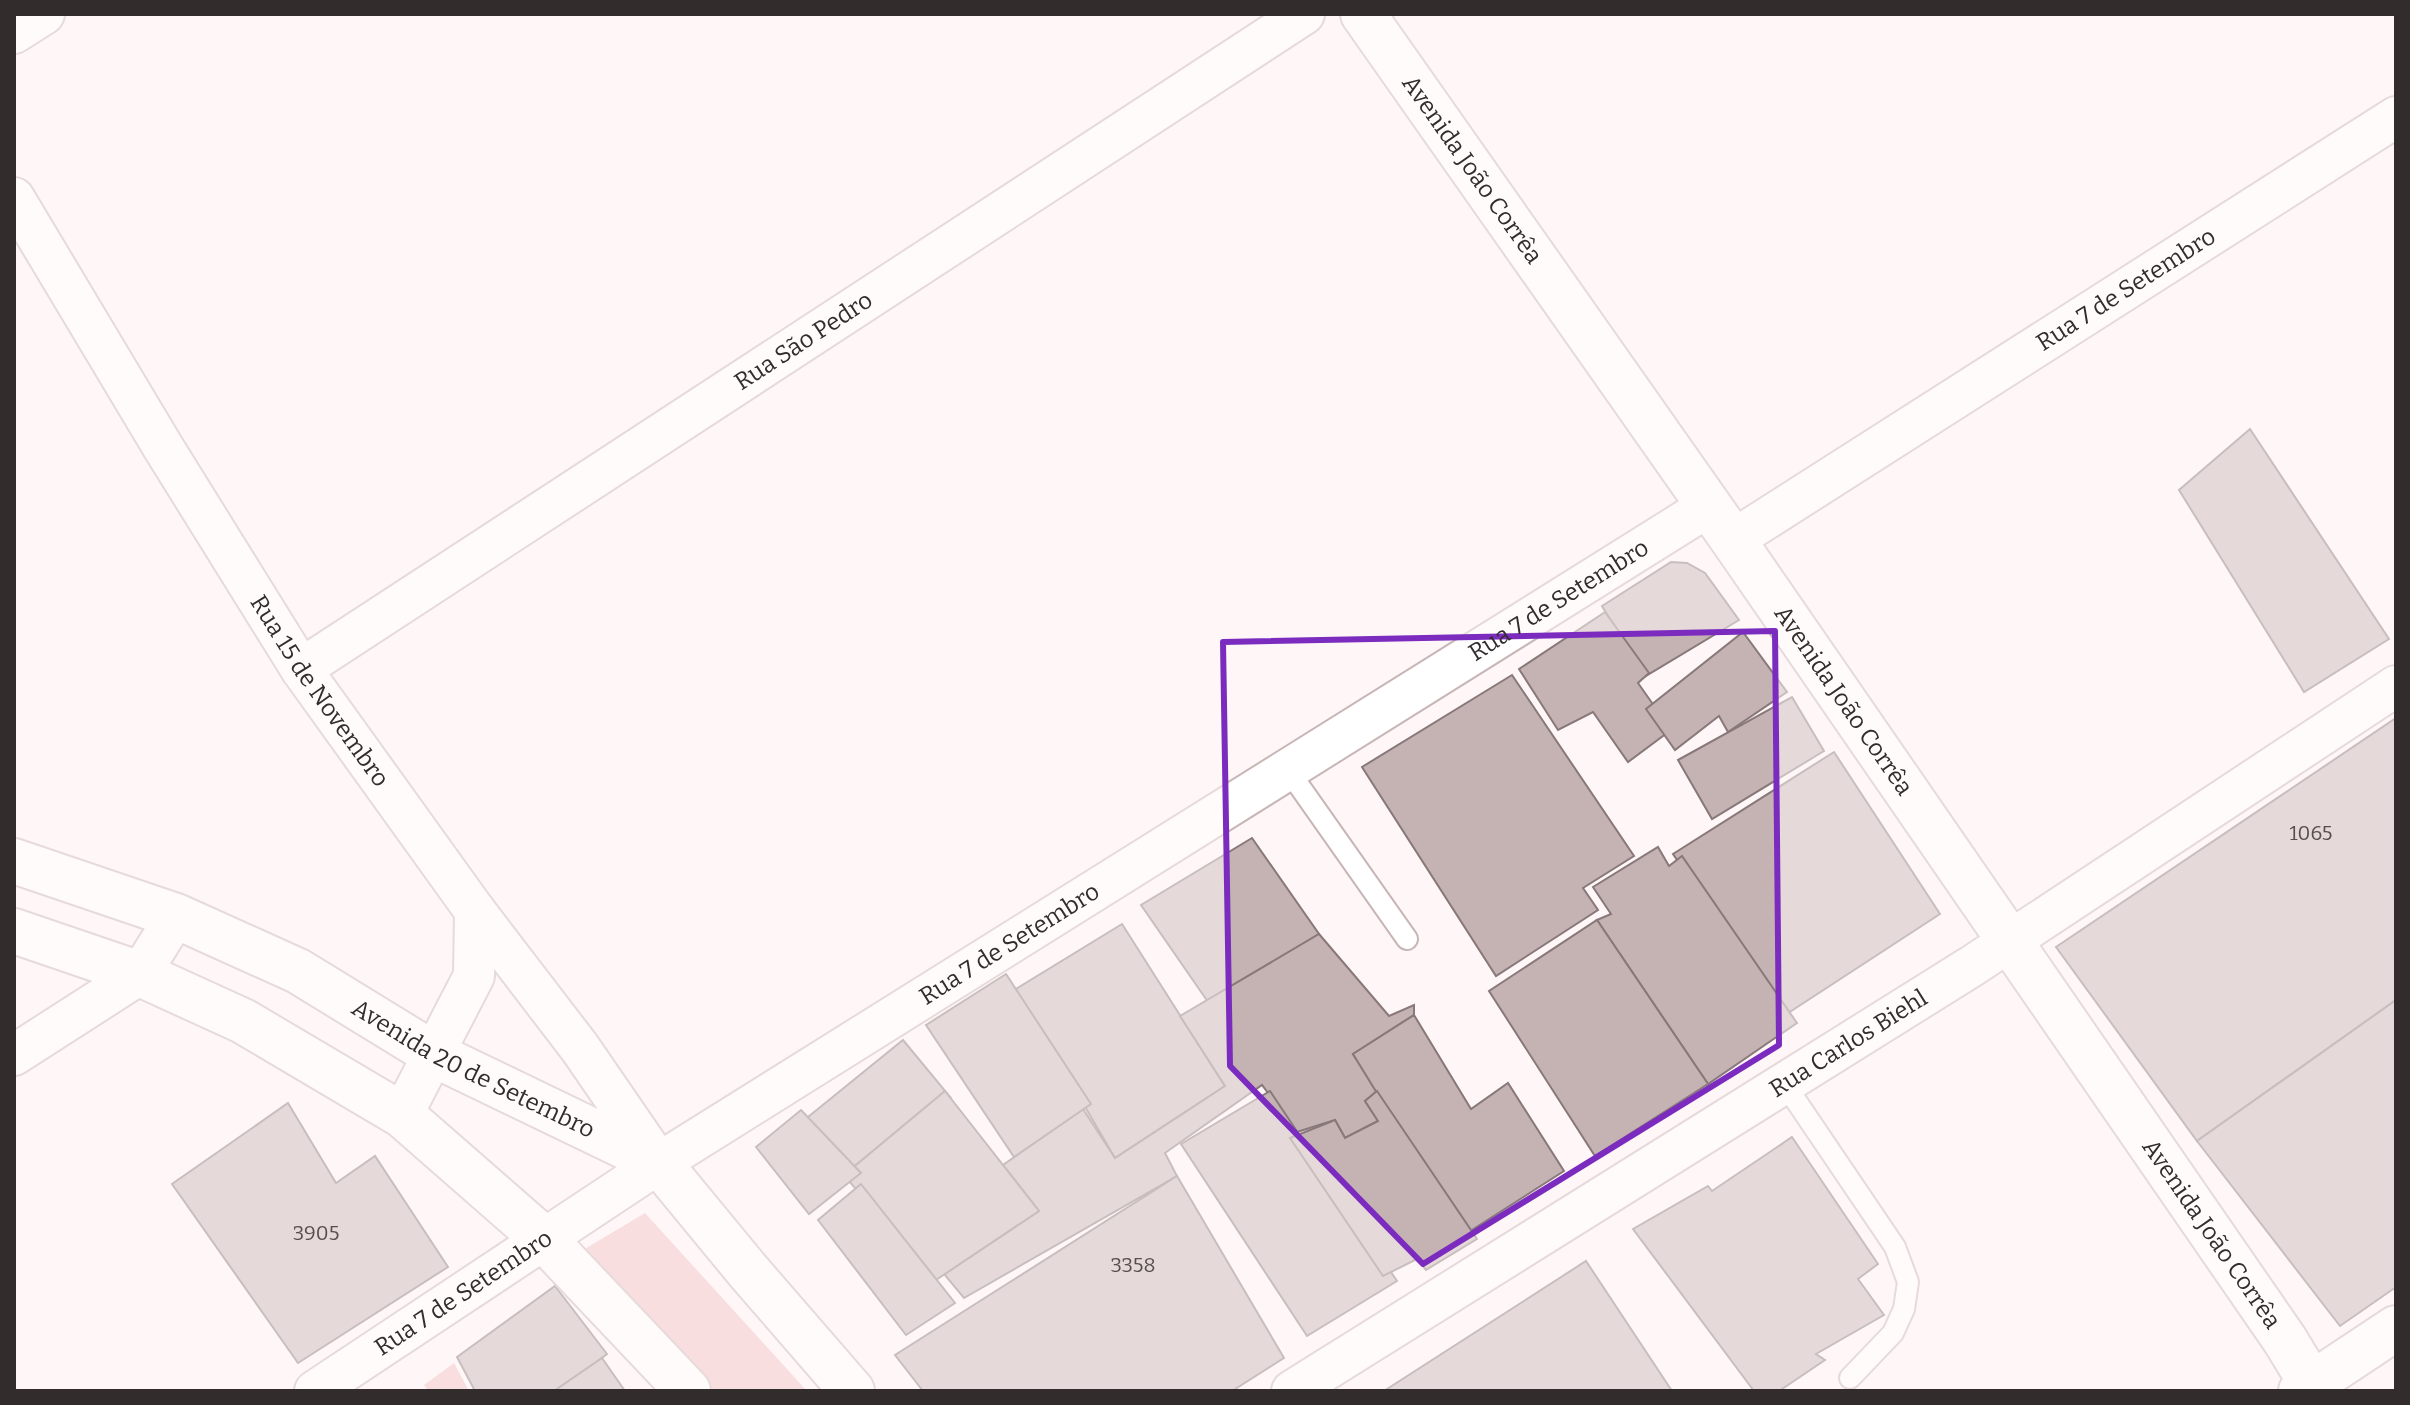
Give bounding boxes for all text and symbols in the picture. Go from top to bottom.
street label: Avenida João Corrêa [1396,70,1548,269]
street label: Rua 7 de Setembro [2031,222,2221,357]
street label: Rua São Pedro [729,286,878,396]
street label: Rua 7 de Setembro [1464,533,1654,667]
street label: Rua 15 de Novembro [245,590,395,792]
street label: Avenida João Corrêa [1769,600,1919,801]
house number: 1065 [2290,821,2333,845]
street label: Rua 7 de Setembro [914,877,1104,1010]
street label: Rua Carlos Biehl [1764,984,1932,1103]
street label: Avenida 20 de Setembro [347,994,599,1144]
street label: Avenida João Corrêa [2137,1134,2287,1334]
house number: 3905 [293,1221,339,1245]
street label: Rua 7 de Setembro [369,1224,557,1361]
house number: 3358 [1110,1253,1156,1277]

